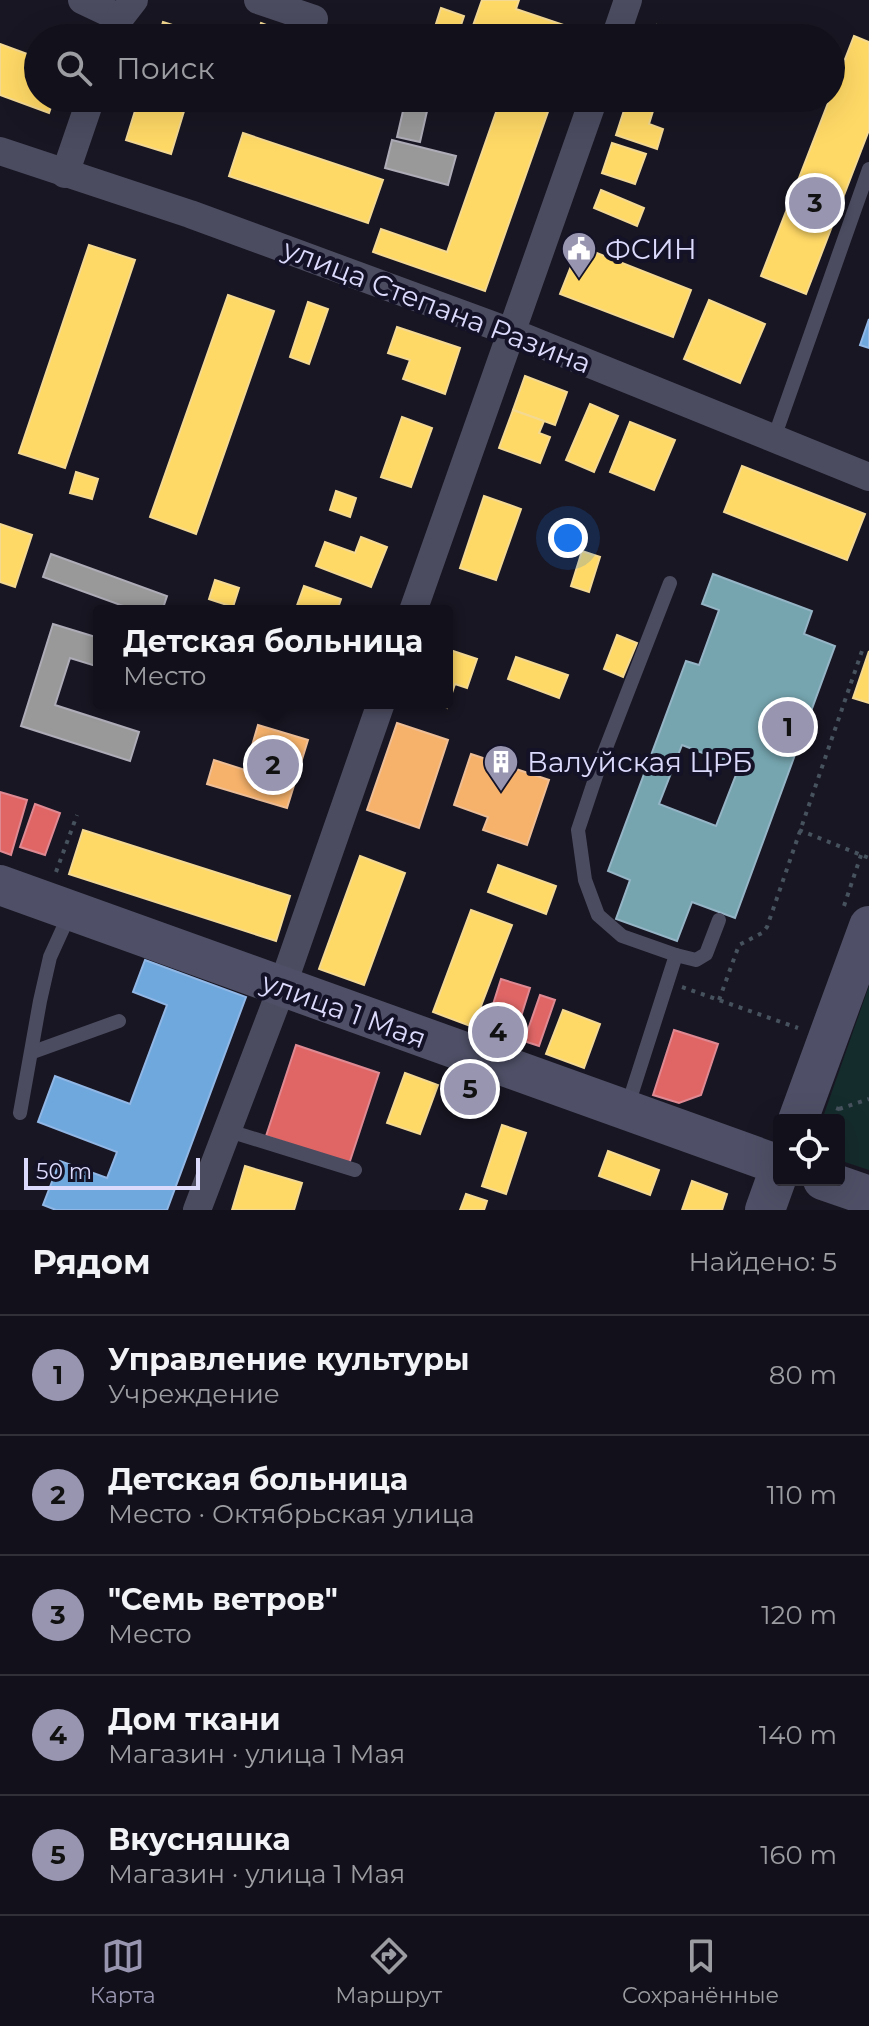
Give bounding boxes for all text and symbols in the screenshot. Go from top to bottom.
search box [24,24,845,112]
icon: search [52,46,96,90]
text: Поиск [116,50,215,87]
pin: 3 [789,173,841,233]
public building icon: ФСИН [560,230,598,280]
street label: улица Степана Разина [277,231,596,381]
place label: ФСИН [605,232,697,266]
your location [548,518,588,558]
popup [93,605,453,709]
text: Детская больница [123,623,423,660]
text: Место [123,660,207,692]
pin: 1 [762,697,814,757]
pin: 2 [247,735,299,795]
building icon: Валуйская ЦРБ [482,743,520,793]
place label: Валуйская ЦРБ [527,745,752,779]
street label: улица 1 Мая [256,964,431,1055]
pin: 4 [472,1002,524,1062]
pin: 5 [444,1059,496,1119]
map controls [773,1114,845,1186]
button: locate [773,1114,845,1186]
scale bar [24,1154,200,1190]
text: 50 m [36,1158,92,1185]
text: Рядом [32,1241,151,1283]
text: Найдено: 5 [688,1246,837,1278]
text: Управление культуры [108,1341,469,1378]
text: 1 [53,1359,63,1391]
text: 80 m [769,1359,837,1391]
text: Учреждение [108,1378,280,1410]
text: Детская больница [108,1461,408,1498]
text: 2 [50,1479,66,1511]
text: 110 m [767,1479,837,1511]
text: Место · Октябрьская улица [108,1498,475,1530]
text: "Семь ветров" [108,1581,338,1618]
text: 3 [50,1599,66,1631]
text: 120 m [761,1599,837,1631]
text: Место [108,1618,192,1650]
text: Дом ткани [108,1701,281,1738]
text: 4 [49,1719,67,1751]
text: 140 m [759,1719,837,1751]
text: Магазин · улица 1 Мая [108,1738,405,1770]
text: Вкусняшка [108,1821,291,1858]
text: 5 [50,1839,66,1871]
text: 160 m [760,1839,837,1871]
text: Магазин · улица 1 Мая [108,1858,405,1890]
tab: Карта [90,1934,156,2009]
tab: Маршрут [335,1934,442,2009]
tab: Сохранённые [622,1934,779,2009]

